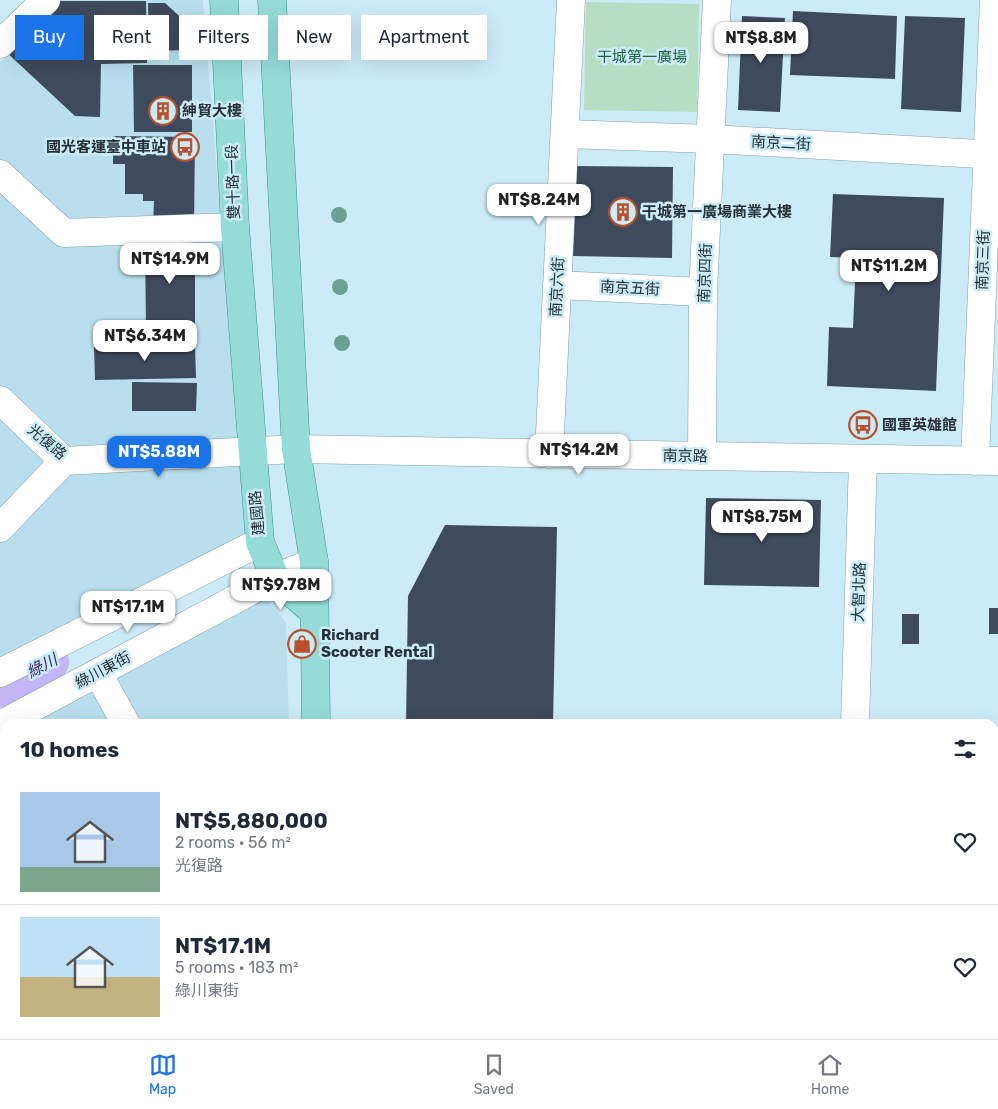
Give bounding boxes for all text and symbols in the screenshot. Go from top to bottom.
chip: Buy [15,15,84,60]
chip: Rent [94,15,169,60]
chip: Filters [179,15,268,60]
chip: New [278,15,351,60]
chip: Apartment [361,15,487,60]
pin: NT$8.8M [715,22,807,64]
text: NT$8.8M [725,28,797,47]
park label: 干城第一廣場 [597,48,687,66]
building icon: 紳貿大樓 [148,96,178,126]
place label: 紳貿大樓 [182,102,242,120]
bus stop icon: 國光客運臺中車站 [170,132,200,162]
street label: 南京二街 [751,132,811,154]
place label: 國光客運臺中車站 [46,138,166,156]
street label: 雙十路一段 [223,144,243,220]
pin: NT$8.24M [487,184,591,226]
text: NT$8.24M [498,190,580,209]
building icon: 干城第一廣場商業大樓 [608,197,638,227]
place label: 干城第一廣場商業大樓 [642,203,792,221]
street label: 南京三街 [973,230,993,290]
pin: NT$14.9M [118,242,222,285]
street label: 南京四街 [695,243,715,303]
text: NT$14.9M [131,249,209,268]
pin: NT$11.2M [837,250,941,292]
text: NT$11.2M [851,256,927,275]
street label: 南京六街 [546,257,568,317]
street label: 南京五街 [600,277,660,299]
pin: NT$6.34M [93,320,197,362]
text: NT$6.34M [104,326,186,345]
bus stop icon: 國軍英雄館 [848,410,878,440]
place label: 國軍英雄館 [882,416,957,434]
street label: 光復路 [24,421,70,463]
pin: NT$14.2M [527,434,631,476]
pin: NT$5.88M [107,436,211,478]
text: NT$14.2M [539,440,619,459]
text: NT$5.88M [118,442,200,461]
street label: 南京路 [662,447,708,465]
street label: 建國路 [246,490,268,536]
pin: NT$8.75M [710,500,814,543]
text: NT$8.75M [722,507,802,526]
street label: 大智北路 [849,562,869,622]
pin: NT$9.78M [229,568,333,611]
text: NT$9.78M [241,575,321,594]
pin: NT$17.1M [76,590,180,633]
text: NT$17.1M [91,597,165,616]
place label: Richard Scooter Rental [321,626,433,661]
shop icon: Richard Scooter Rental [287,629,317,659]
street label: 綠川東街 [72,648,134,692]
water label: 綠川 [23,649,62,682]
icon: filters [951,735,979,763]
text: 10 homes [20,737,119,762]
text: NT$5,880,000 [175,808,328,833]
icon: home [60,812,120,872]
icon: heart [951,828,979,856]
text: 2 rooms · 56 m² [175,833,291,852]
text: 光復路 [175,856,223,875]
text: NT$17.1M [175,933,271,958]
icon: home [60,937,120,997]
icon: heart [951,953,979,981]
text: 5 rooms · 183 m² [175,958,298,977]
text: 綠川東街 [175,981,239,1000]
tab: Map [149,1051,177,1098]
tab: Saved [474,1051,514,1098]
tab: Home [811,1051,849,1098]

